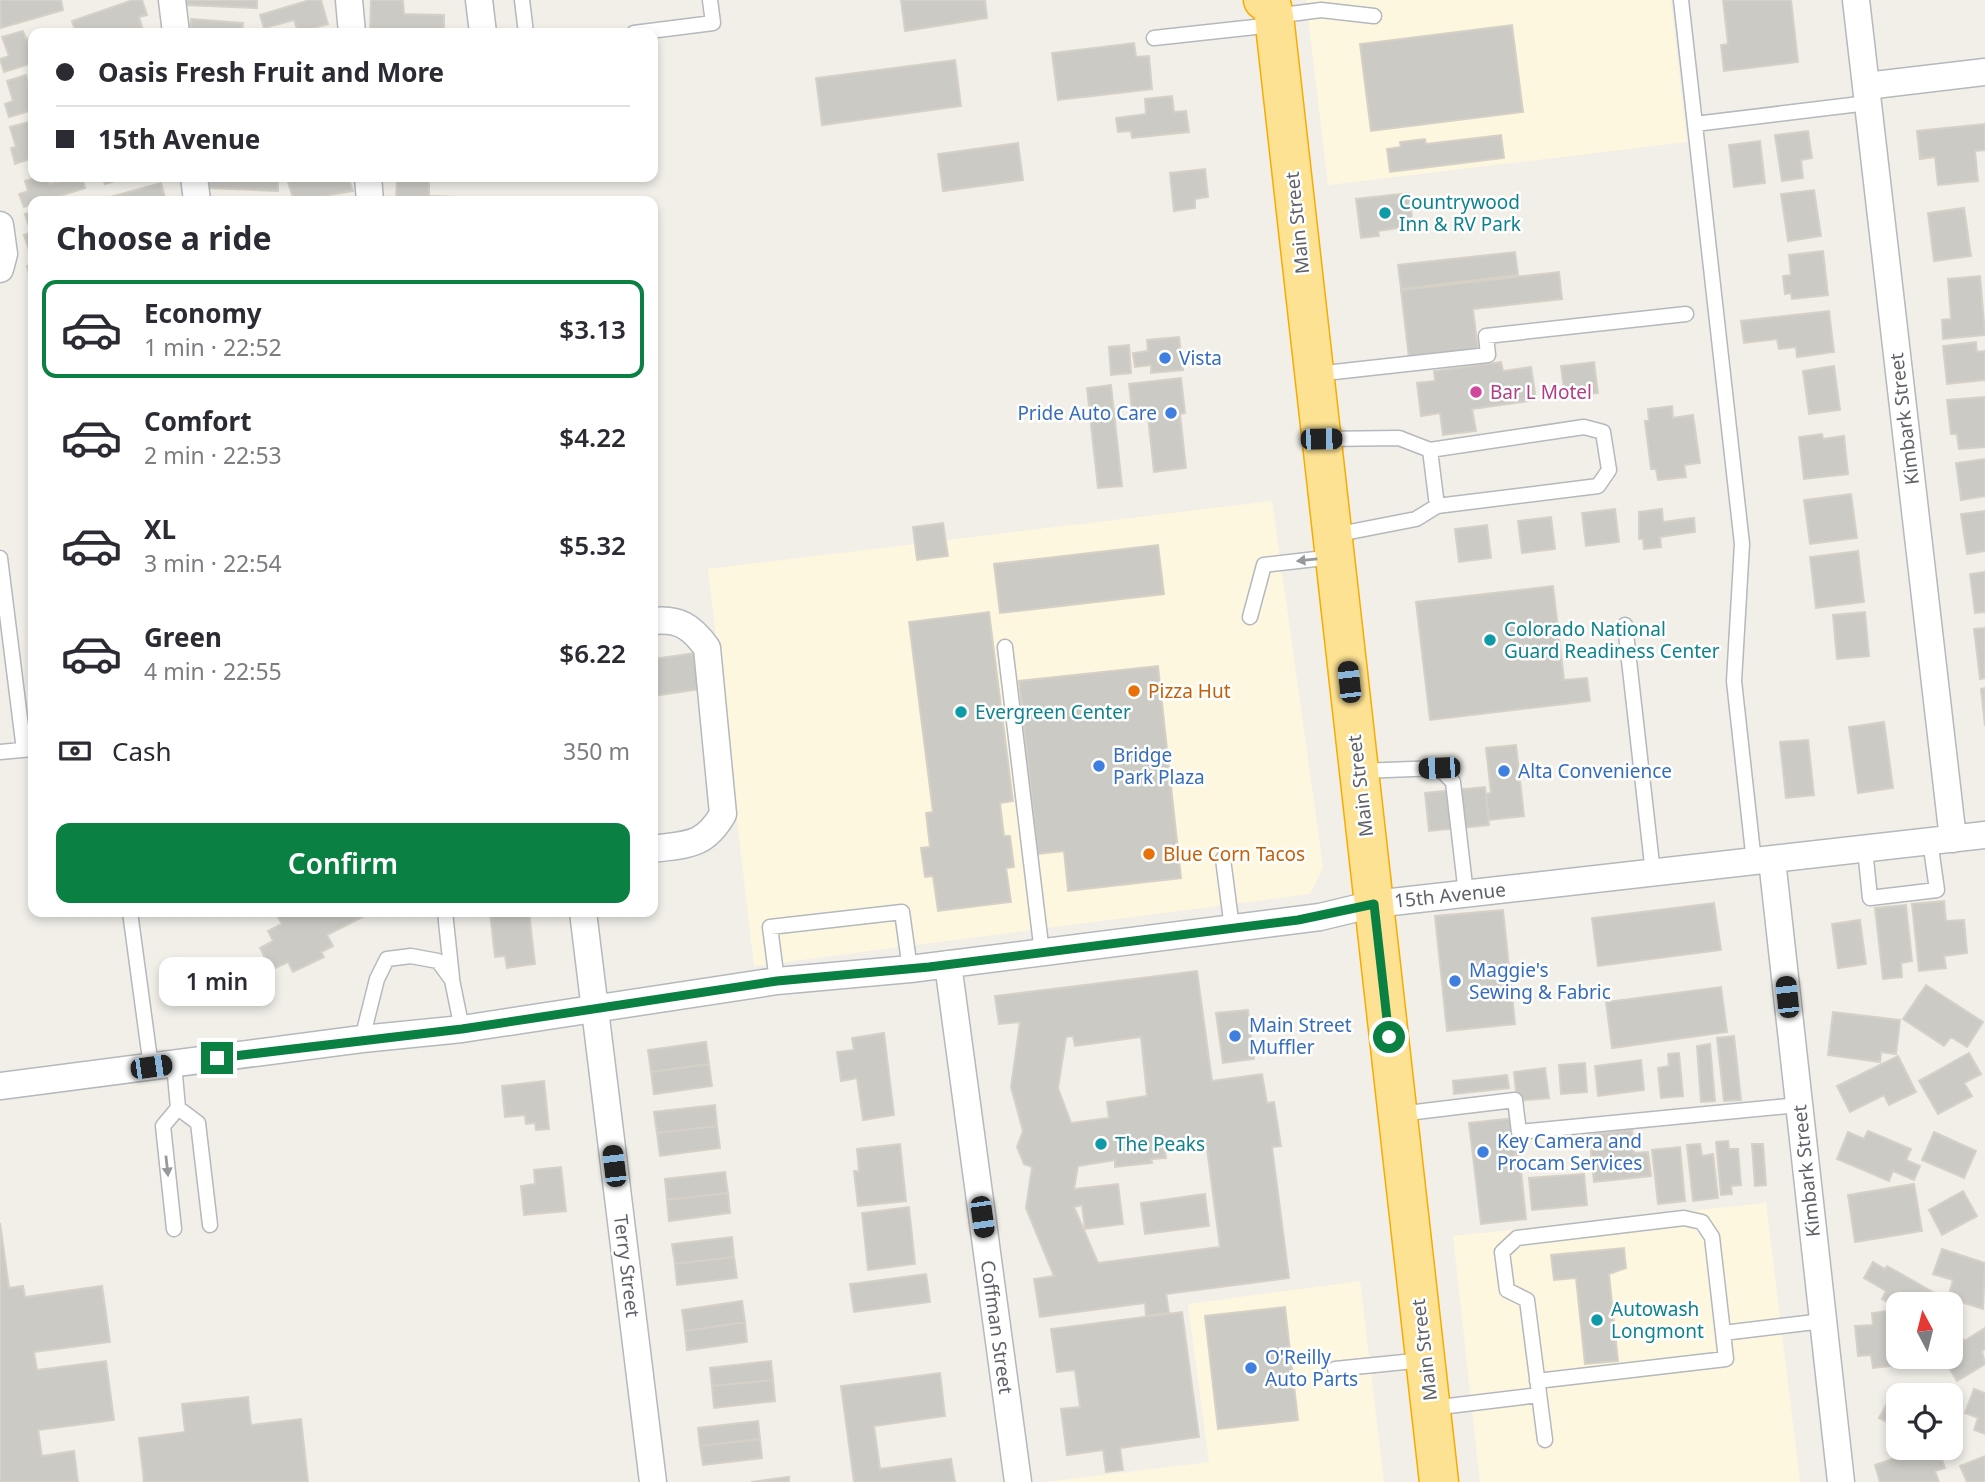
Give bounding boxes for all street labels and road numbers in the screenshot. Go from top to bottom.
street label: Main Street [1279,171,1315,275]
street label: Kimbark Street [1883,351,1925,486]
street label: Main Street [1341,733,1379,838]
street label: 15th Avenue [1393,876,1507,914]
street label: Kimbark Street [1786,1103,1826,1238]
street label: Terry Street [608,1213,646,1319]
street label: Coffman Street [975,1258,1019,1396]
street label: Main Street [1405,1297,1443,1402]

